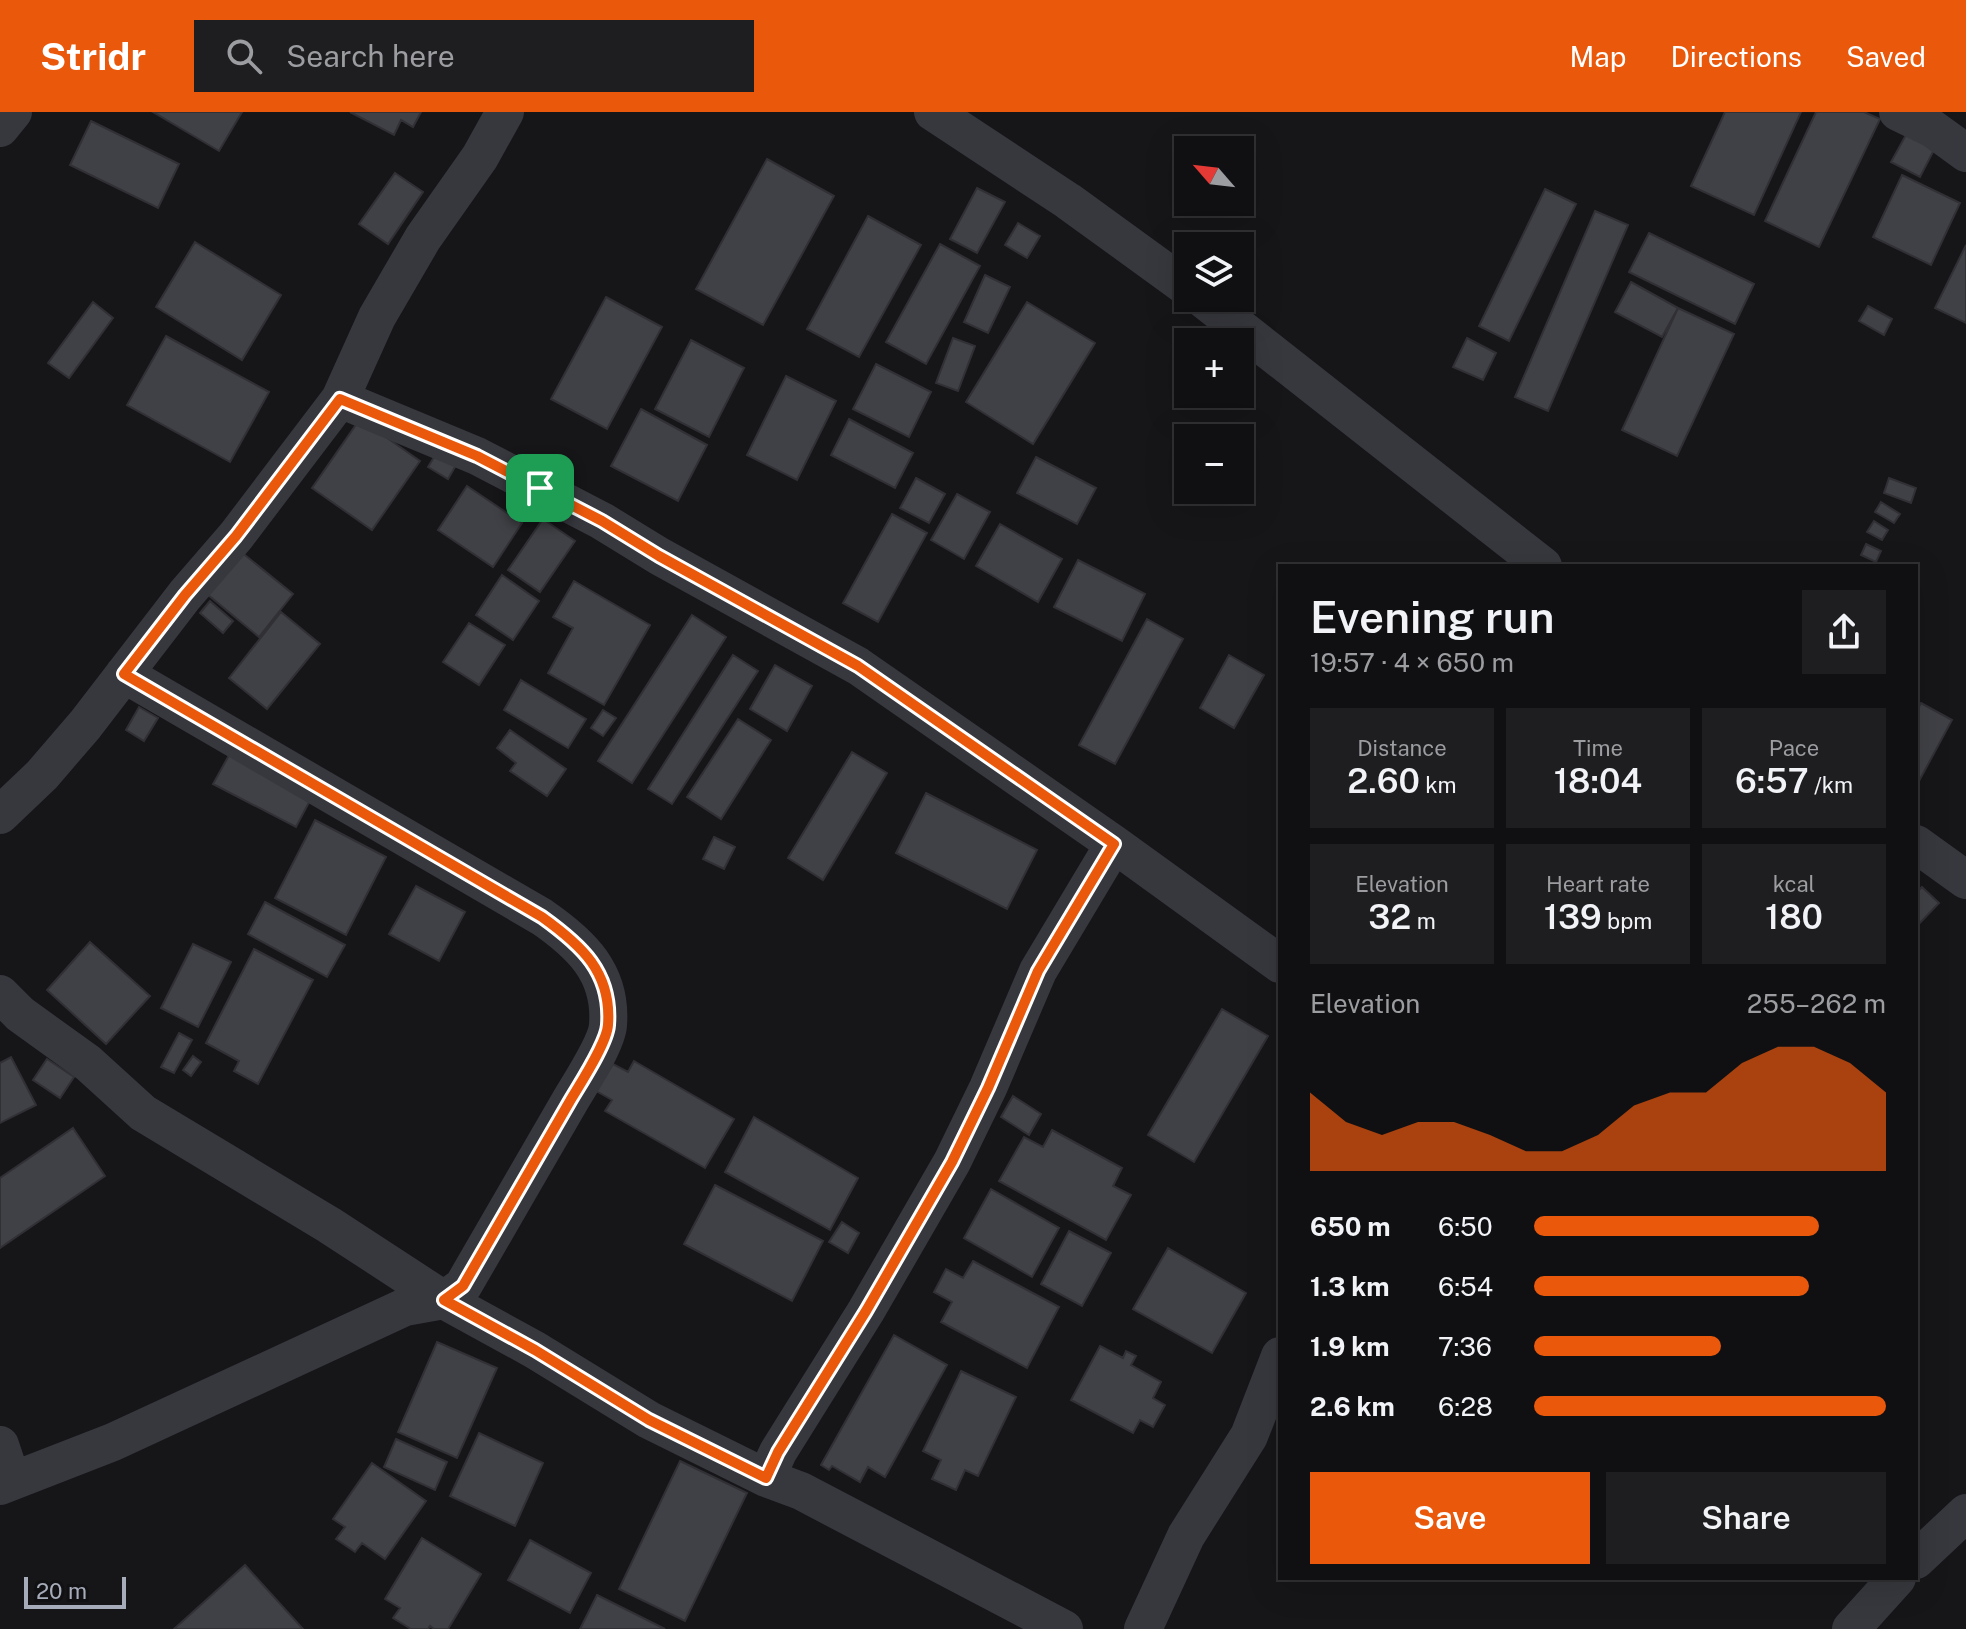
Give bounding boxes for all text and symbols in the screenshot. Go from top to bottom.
search box [194,20,754,92]
text: Stridr [40,34,146,79]
icon: search [222,34,266,78]
text: Search here [286,38,455,74]
text: Map [1570,40,1626,73]
text: Directions [1670,40,1802,73]
text: Saved [1846,40,1926,73]
north arrow [1174,136,1254,216]
map controls [1174,136,1254,504]
button: layers [1174,232,1254,312]
button: + [1174,328,1254,408]
button: − [1174,424,1254,504]
pin [506,454,574,522]
icon: arrive [518,466,562,510]
button: share [1802,590,1886,674]
text: Evening run [1310,591,1555,643]
text: 19:57 · 4 × 650 m [1310,647,1514,678]
text: Distance [1357,735,1447,761]
text: Time [1573,735,1623,761]
text: Pace [1769,735,1819,761]
text: 2.60 [1347,761,1420,801]
text: 18:04 [1554,761,1642,801]
text: 6:57 [1735,761,1809,801]
text: km [1420,772,1457,798]
text: /km [1809,772,1853,798]
text: Elevation [1355,871,1449,897]
text: Heart rate [1546,871,1650,897]
text: kcal [1773,871,1815,897]
text: 32 [1368,897,1411,937]
text: 139 [1544,897,1602,937]
text: 180 [1765,897,1823,937]
text: m [1411,908,1436,934]
text: bpm [1602,908,1652,934]
text: Elevation [1310,988,1420,1019]
text: 255–262 m [1747,988,1886,1019]
text: 650 m [1310,1211,1391,1242]
text: 6:50 [1438,1211,1493,1242]
text: 1.3 km [1310,1271,1390,1302]
text: 6:54 [1438,1271,1493,1302]
text: 1.9 km [1310,1331,1389,1362]
text: 7:36 [1438,1331,1492,1362]
text: 2.6 km [1310,1391,1395,1422]
text: 6:28 [1438,1391,1493,1422]
button: Save [1310,1472,1590,1564]
button: Share [1606,1472,1886,1564]
scale bar [24,1573,126,1609]
text: 20 m [36,1578,87,1604]

